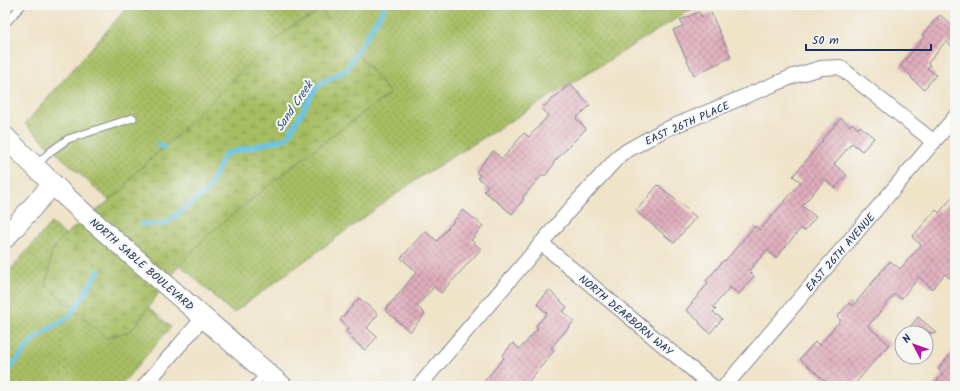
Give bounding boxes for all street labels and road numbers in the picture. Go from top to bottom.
street label: EAST 26TH PLACE [642,97,733,151]
street label: EAST 26TH AVENUE [802,209,880,296]
street label: NORTH SABLE BOULEVARD [85,214,198,315]
street label: NORTH DEARBORN WAY [574,271,677,361]

